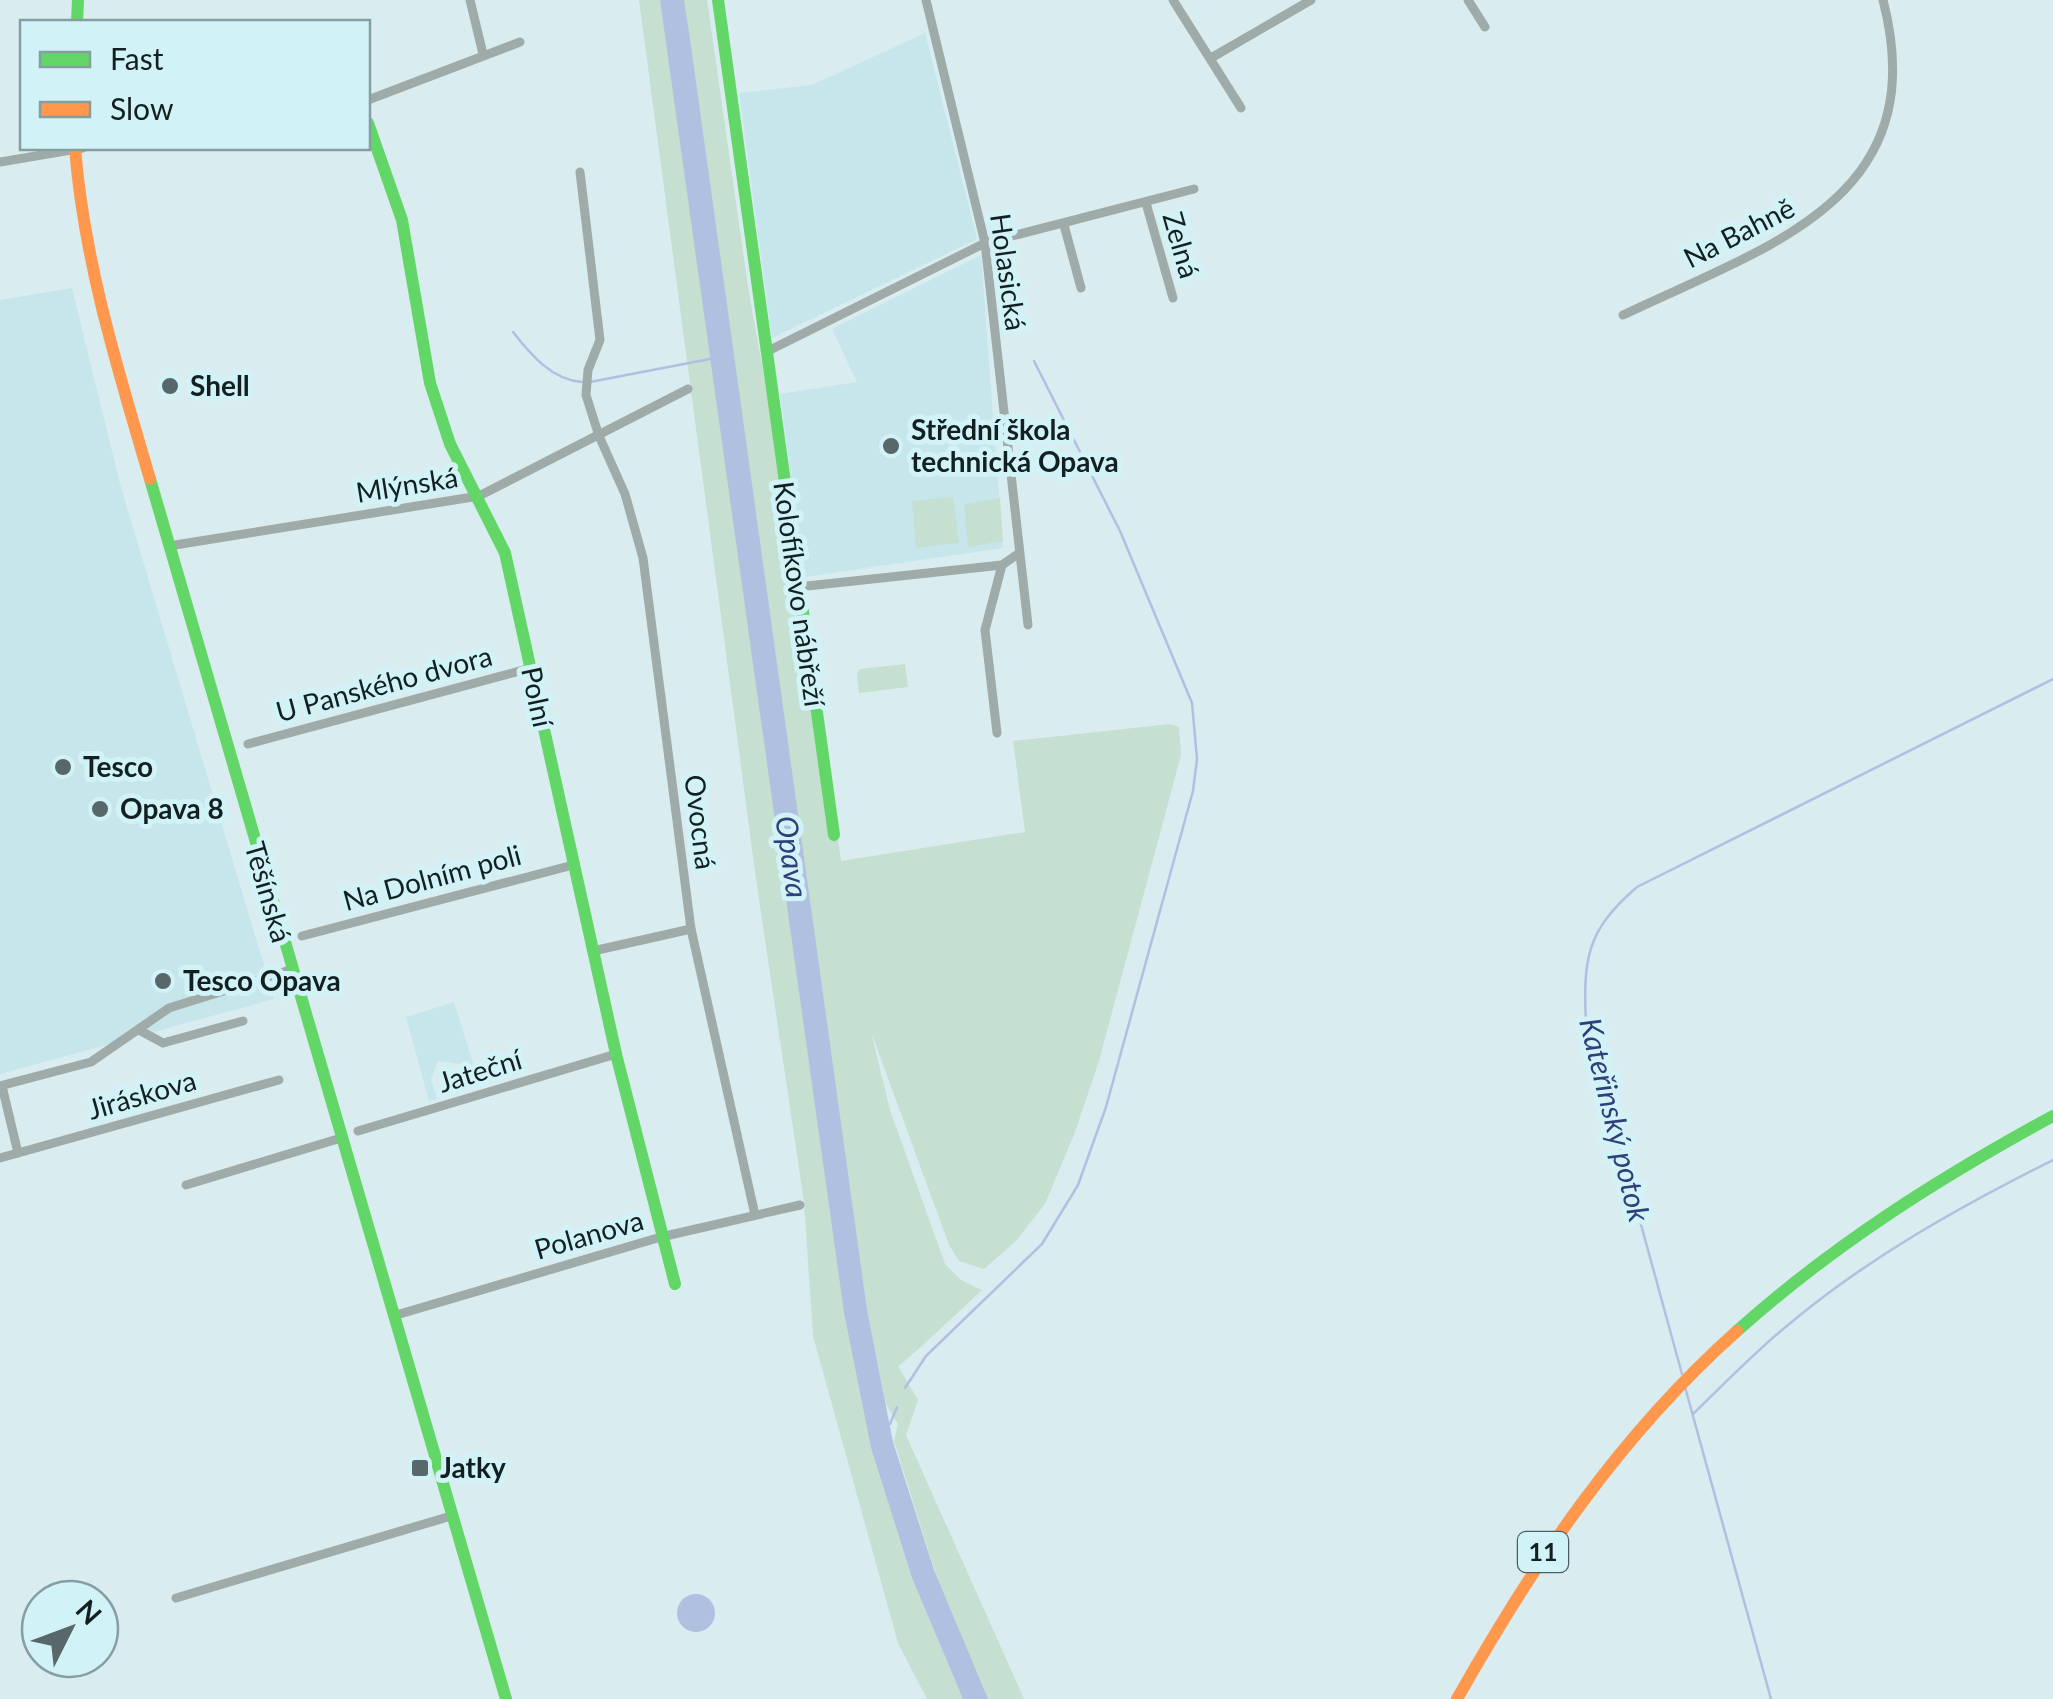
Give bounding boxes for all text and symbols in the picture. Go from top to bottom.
legend [20,20,370,150]
text: Fast [110,40,164,76]
text: Slow [110,90,174,126]
street label: Na Bahně [1677,190,1800,274]
street label: Zelná [1156,208,1208,282]
street label: Holasická [984,211,1034,333]
place label: Shell [190,368,250,402]
marker: Shell [159,375,181,397]
place label: Střední škola technická Opava [911,412,1119,478]
marker: Střední škola technická Opava [880,435,902,457]
street label: Mlýnská [353,459,460,509]
street label: Kolofíkovo nábřeží [767,479,833,710]
street label: U Panského dvora [272,638,495,728]
street label: Polní [515,663,561,731]
place label: Tesco [83,749,153,783]
marker: Tesco [52,756,74,778]
street label: Ovocná [678,773,724,871]
place label: Opava 8 [120,791,224,825]
marker: Opava 8 [89,798,111,820]
water label: Opava [769,813,817,900]
street label: Na Dolním poli [339,837,525,917]
street label: Těšínská [238,838,300,946]
place label: Tesco Opava [183,963,341,997]
marker: Tesco Opava [152,970,174,992]
water label: Kateřinský potok [1573,1014,1659,1226]
street label: Jateční [434,1041,527,1099]
street label: Jiráskova [84,1062,200,1126]
street label: Polanova [530,1202,647,1266]
place label: Jatky [440,1450,506,1484]
marker: Jatky [409,1457,431,1479]
road number: 11 [1518,1532,1568,1572]
north arrow [20,1579,120,1679]
text: N [69,1592,109,1631]

